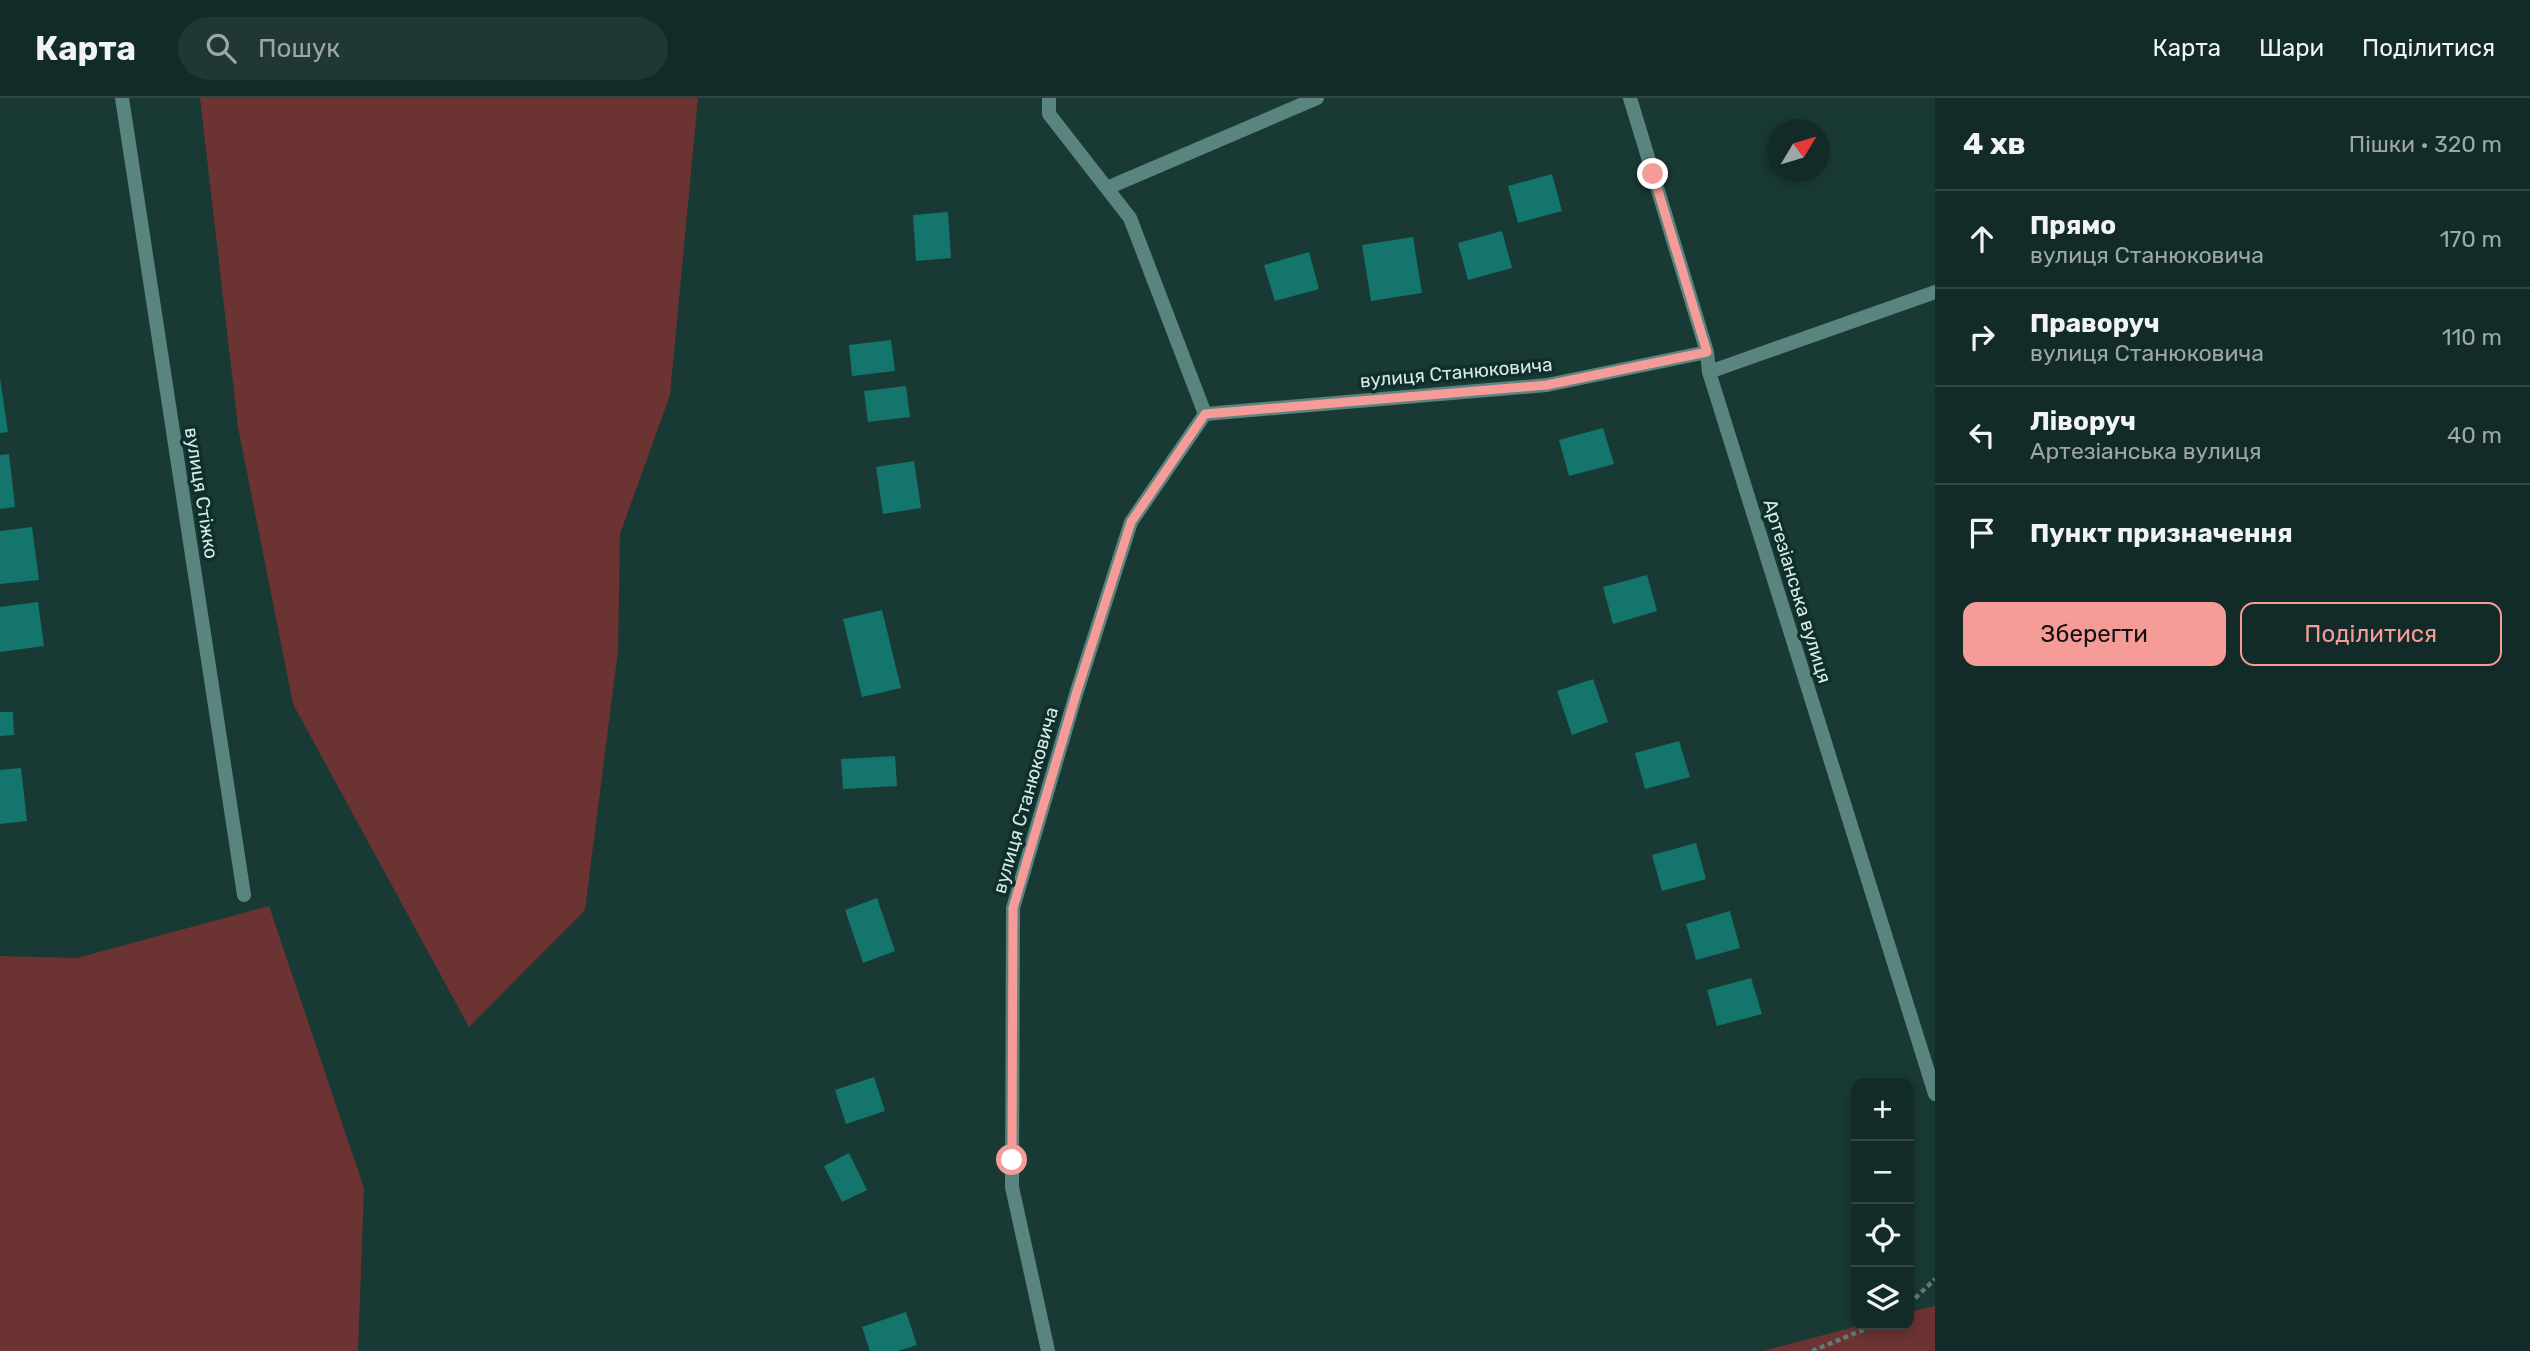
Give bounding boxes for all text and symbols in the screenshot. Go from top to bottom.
search box [178,17,668,80]
text: Карта [35,29,136,68]
icon: search [202,29,240,67]
text: Пошук [258,33,340,64]
text: Карта [2152,34,2221,62]
text: Шари [2259,34,2324,62]
text: Поділитися [2362,34,2495,62]
north arrow [1767,119,1830,182]
text: 4 хв [1963,126,2026,162]
text: Пішки · 320 m [2349,130,2502,158]
route end [1637,158,1668,189]
text: Прямо [2030,210,2116,241]
icon: ahead [1963,220,2001,258]
text: 170 m [2440,225,2502,253]
text: вулиця Станюковича [2030,241,2264,269]
text: Праворуч [2030,308,2160,339]
icon: right [1963,318,2001,356]
text: 110 m [2442,323,2502,351]
text: вулиця Станюковича [2030,339,2264,367]
street label: вулиця Станюковича [1359,353,1553,392]
text: Ліворуч [2030,406,2136,437]
icon: left [1963,416,2001,454]
text: 40 m [2447,421,2502,449]
street label: вулиця Стіжко [180,426,223,560]
text: Артезіанська вулиця [2030,437,2262,465]
street label: Артезіанська вулиця [1759,496,1836,686]
icon: arrive [1963,514,2001,552]
text: Пункт призначення [2030,518,2293,549]
button: Зберегти [1963,602,2226,666]
button: Поділитися [2240,602,2502,666]
street label: вулиця Станюковича [988,704,1063,896]
map controls [1851,1078,1914,1330]
button: + [1851,1078,1914,1141]
button: − [1851,1141,1914,1204]
route start [996,1144,1027,1175]
button: locate [1851,1204,1914,1267]
button: layers [1851,1267,1914,1330]

